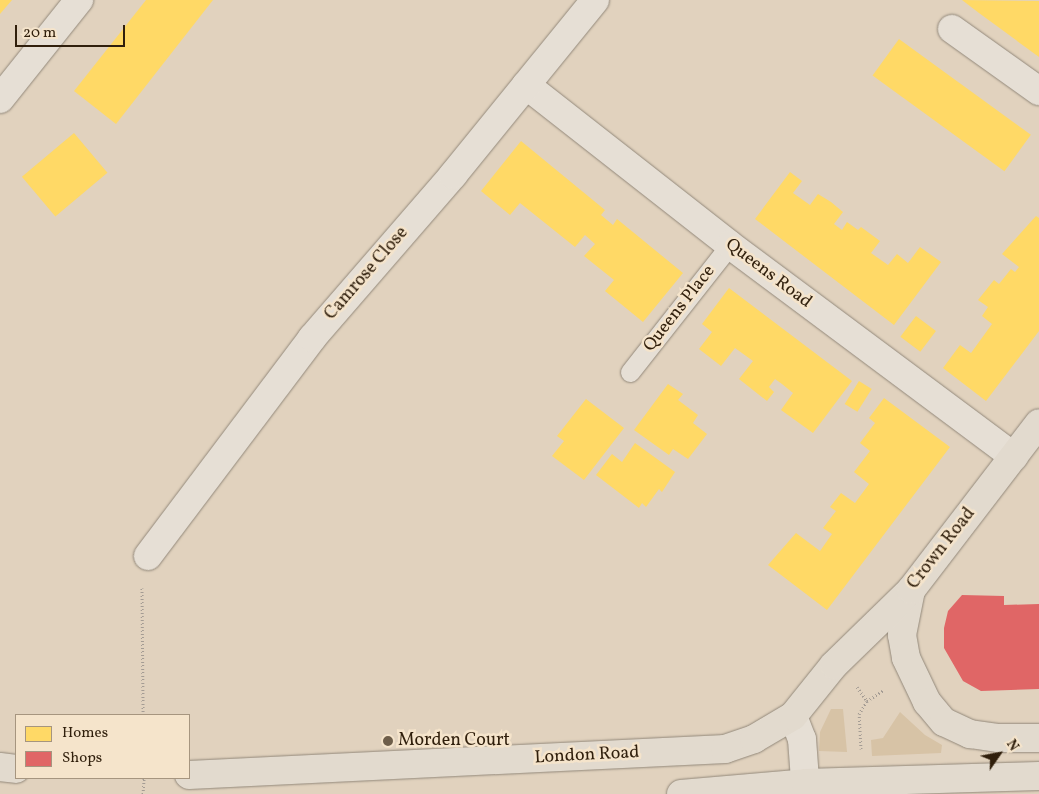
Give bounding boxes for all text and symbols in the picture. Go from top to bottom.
scale bar [18,15,128,47]
text: 20 m [23,23,56,44]
street label: Camrose Close [321,223,413,325]
street label: Queens Road [720,234,816,314]
street label: Queens Place [640,261,720,357]
street label: Crown Road [903,504,981,594]
legend [15,714,190,779]
text: Homes [62,723,108,744]
north arrow [974,729,1024,779]
place label: Morden Court [398,730,510,752]
marker: Morden Court [382,735,394,747]
text: N [1001,736,1023,755]
street label: London Road [534,742,640,770]
text: Shops [62,748,102,769]

